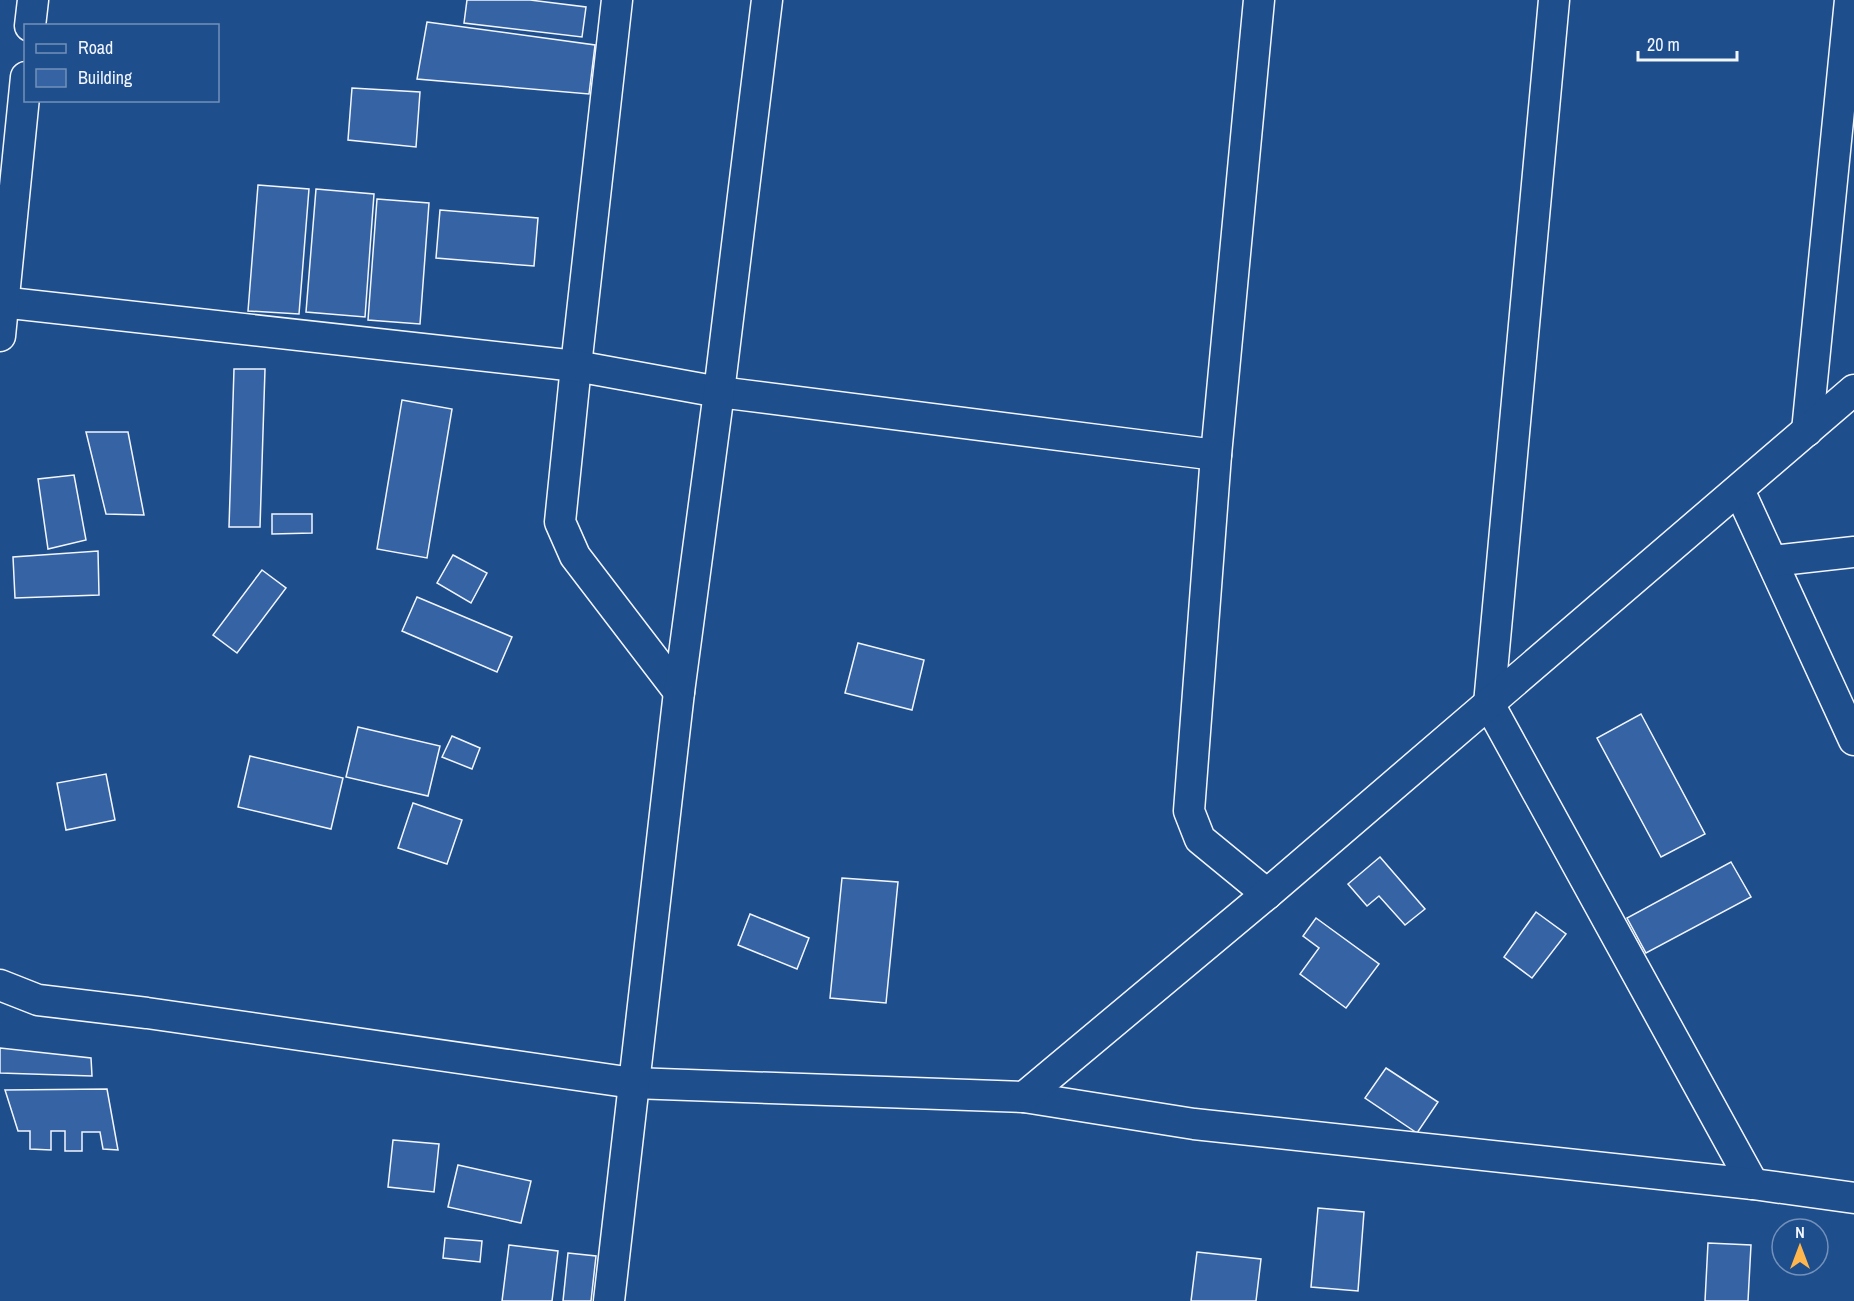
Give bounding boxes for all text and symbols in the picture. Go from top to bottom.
legend [24,24,219,102]
scale bar [1638,24,1737,62]
text: 20 m [1647,32,1680,57]
text: Road [78,35,113,60]
text: Building [78,65,133,90]
north arrow [1770,1217,1830,1277]
text: N [1795,1221,1805,1243]

